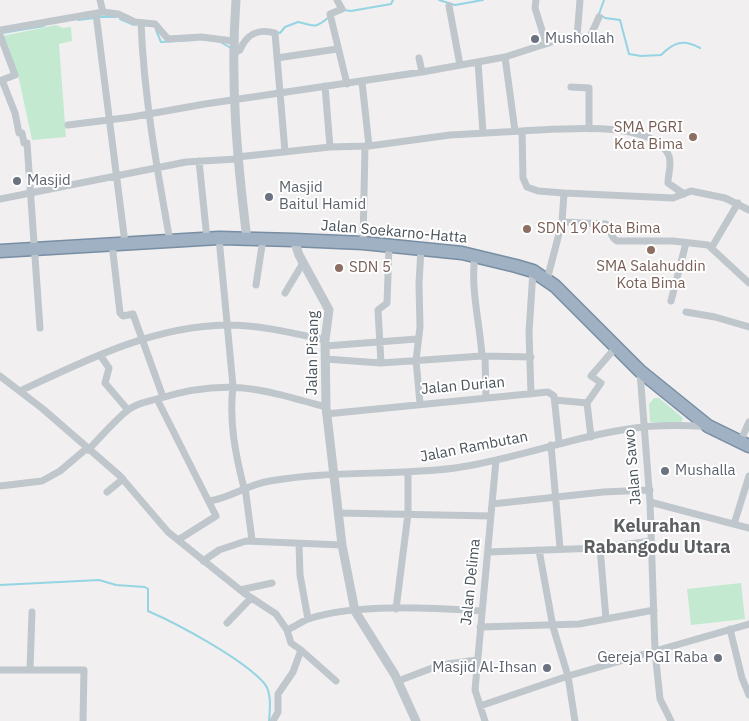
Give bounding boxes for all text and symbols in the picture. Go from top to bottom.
place label: Mushollah [545,30,615,48]
marker: Mushollah [529,33,541,45]
place label: SMA PGRI Kota Bima [614,119,683,154]
marker: SMA PGRI Kota Bima [687,131,699,143]
place label: Masjid [27,172,71,190]
marker: Masjid [11,175,23,187]
place label: Masjid Baitul Hamid [279,179,366,214]
marker: Masjid Baitul Hamid [263,191,275,203]
street label: Jalan Soekarno-Hatta [320,217,468,247]
place label: SDN 19 Kota Bima [537,220,660,238]
marker: SDN 19 Kota Bima [521,223,533,235]
marker: SMA Salahuddin Kota Bima [645,244,657,256]
place label: SMA Salahuddin Kota Bima [596,258,706,293]
place label: SDN 5 [349,259,391,277]
marker: SDN 5 [333,262,345,274]
street label: Jalan Pisang [303,311,323,395]
street label: Jalan Durian [420,373,506,399]
street label: Jalan Rambutan [419,428,529,466]
street label: Jalan Sawo [621,428,645,506]
place label: Mushalla [675,462,736,480]
marker: Mushalla [659,465,671,477]
district label: Kelurahan Rabangodu Utara [584,516,730,558]
street label: Jalan Delima [457,538,485,626]
place label: Gereja PGI Raba [597,649,708,667]
marker: Gereja PGI Raba [712,652,724,664]
place label: Masjid Al-Ihsan [432,659,537,677]
marker: Masjid Al-Ihsan [541,662,553,674]

